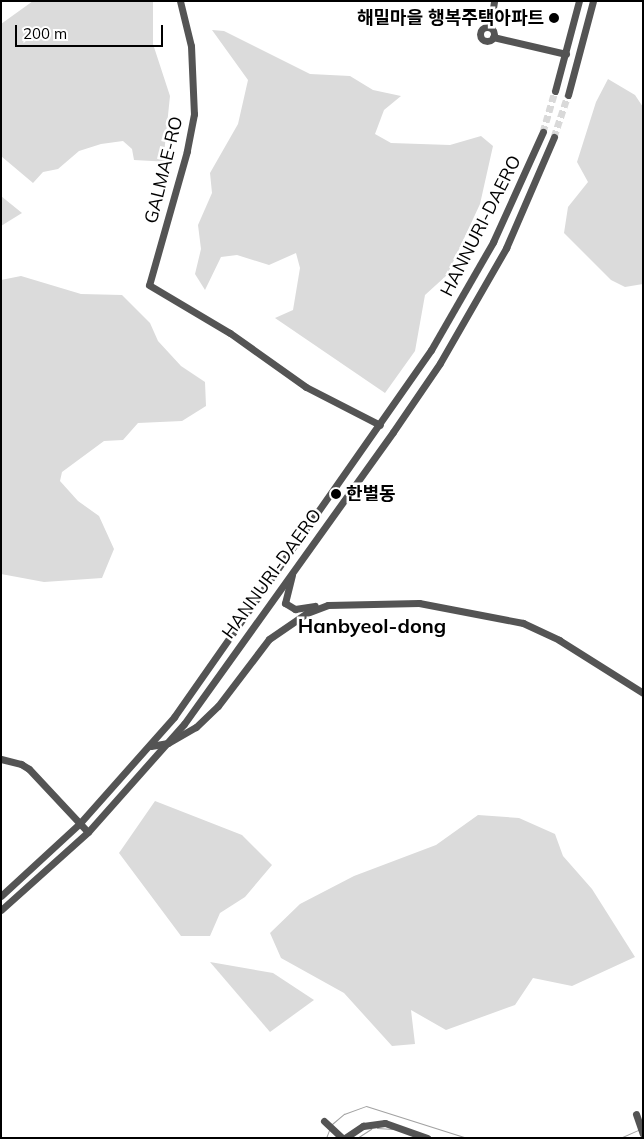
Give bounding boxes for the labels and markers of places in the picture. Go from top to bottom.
place label: 해밀마을 행복주택아파트 [357,7,544,29]
marker: 해밀마을 행복주택아파트 [548,12,560,24]
place label: 한별동 [346,483,396,505]
marker: 한별동 [330,488,342,500]

